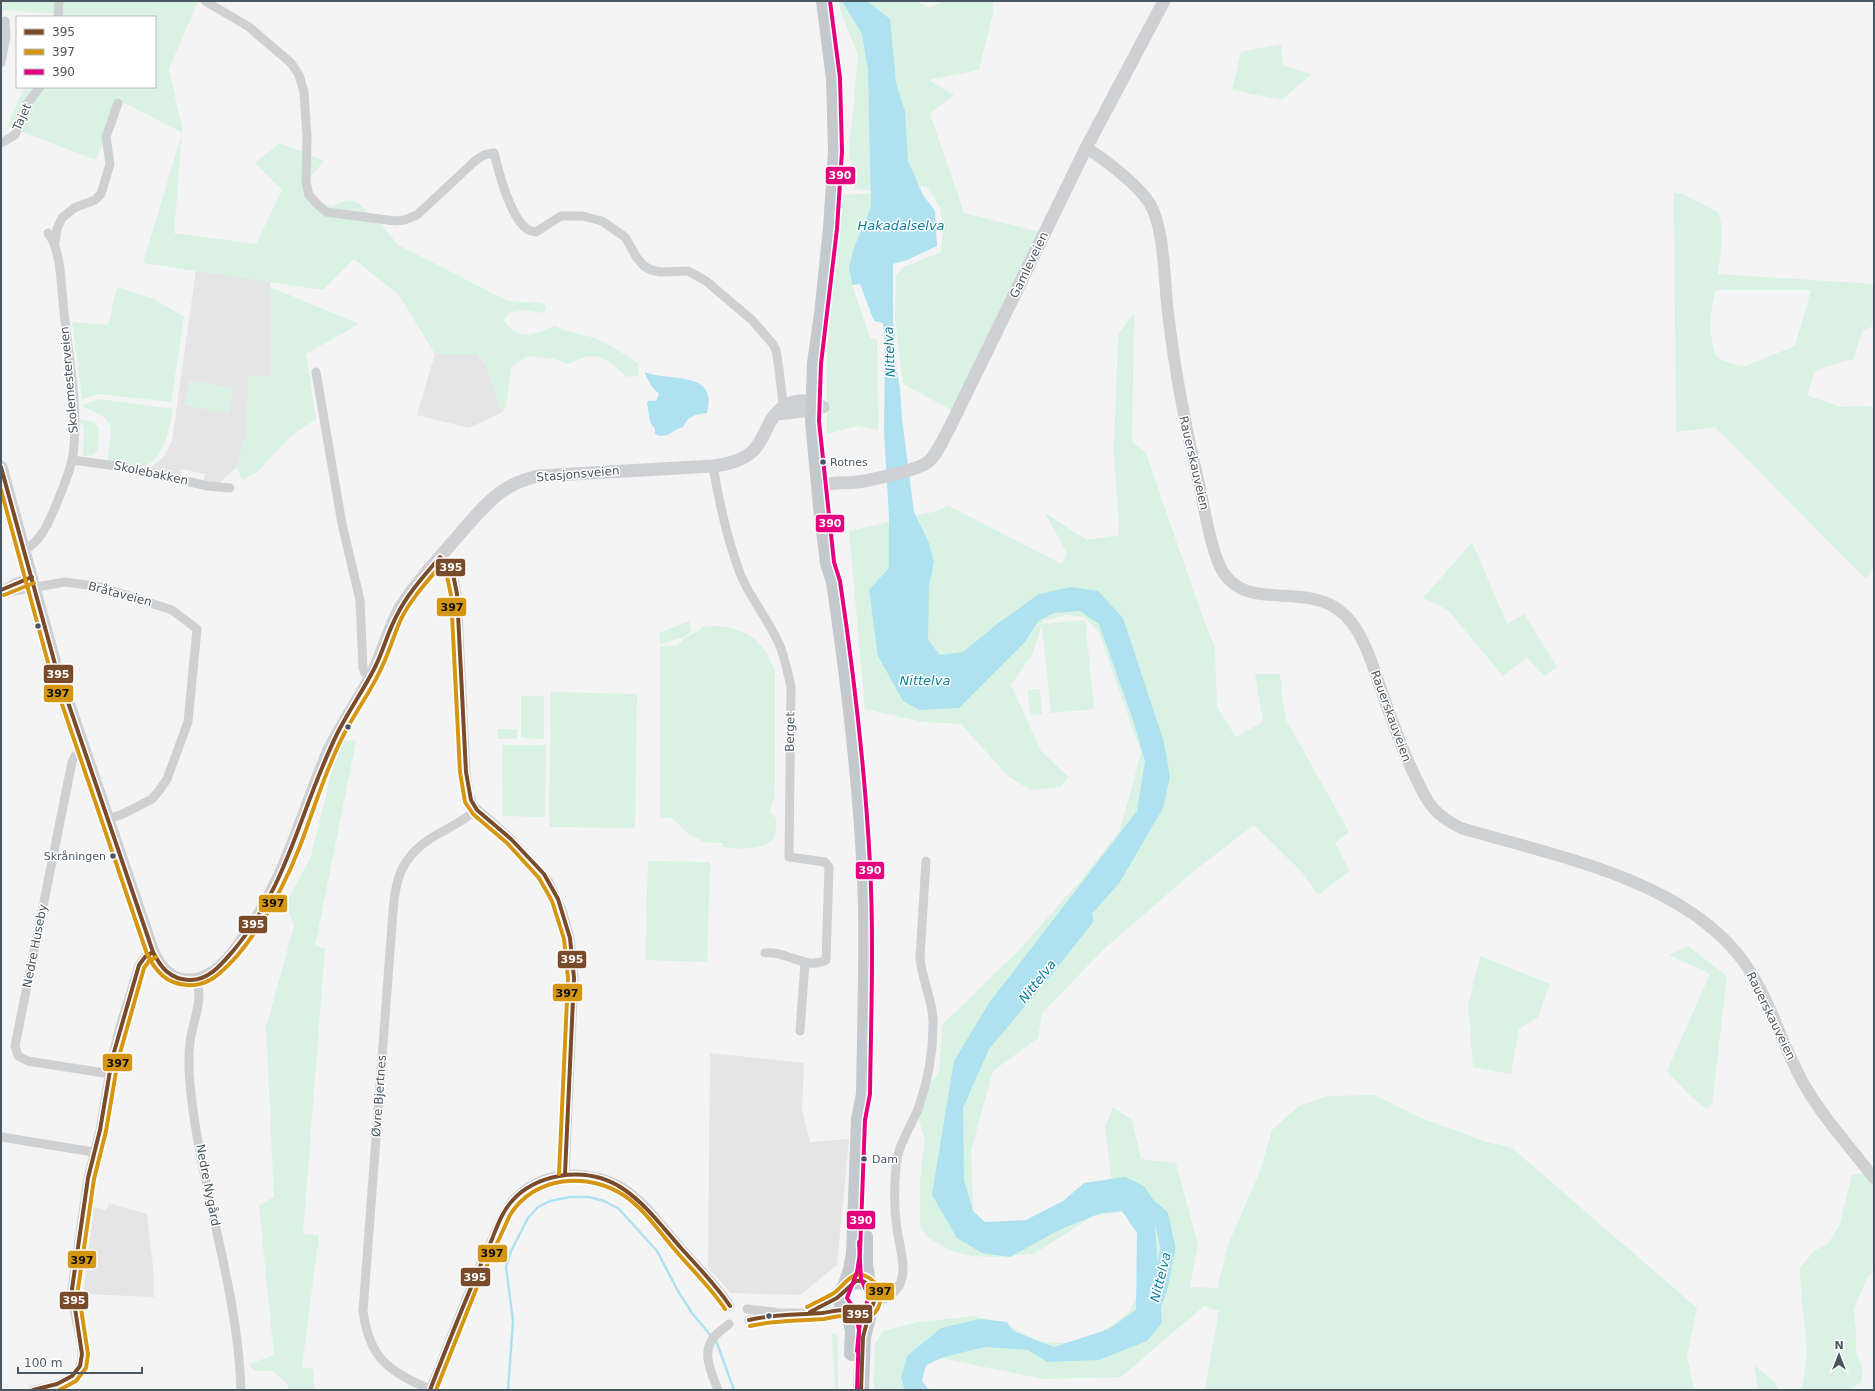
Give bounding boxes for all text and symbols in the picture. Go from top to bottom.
legend [16,16,156,88]
text: 395 [52,25,75,39]
text: 397 [52,45,75,59]
text: 390 [52,65,75,79]
street label: Tajet [9,101,34,134]
line badge: 390 [825,166,856,185]
text: 390 [829,169,852,182]
water label: Hakadalselva [857,218,945,233]
street label: Gamleveien [1007,230,1051,300]
street label: Skolemesterveien [57,326,81,434]
water label: Nittelva [881,326,898,378]
street label: Rauerskauveien [1176,415,1212,511]
place label: Rotnes [830,456,868,469]
marker: Rotnes [818,457,828,467]
street label: Skolebakken [113,458,189,488]
street label: Stasjonsveien [536,463,620,485]
line badge: 390 [815,514,845,533]
text: 390 [819,517,842,530]
line badge: 395 [435,558,466,577]
text: 395 [440,561,462,574]
street label: Bråtaveien [87,579,153,609]
line badge: 397 [436,597,467,617]
text: 397 [441,601,463,614]
unlabelled marker [33,621,43,631]
line badge: 395 [43,664,74,684]
text: 395 [47,668,69,681]
street label: Rauerskauveien [1368,668,1414,764]
water label: Nittelva [900,673,950,688]
line badge: 397 [43,684,74,703]
text: 397 [47,687,69,700]
street label: Berget [783,712,797,752]
unlabelled marker [343,722,353,732]
place label: Skråningen [44,850,106,863]
marker: Skråningen [108,851,118,861]
line badge: 390 [855,861,885,880]
text: 390 [859,864,882,877]
line badge: 397 [258,894,288,913]
text: 397 [262,897,284,910]
street label: Nedre Huseby [20,903,50,989]
line badge: 395 [238,915,268,934]
text: 395 [242,918,264,931]
line badge: 395 [557,950,587,969]
text: 395 [561,953,583,966]
water label: Nittelva [1016,957,1059,1006]
street label: Rauerskauveien [1744,970,1798,1062]
line badge: 397 [552,983,583,1002]
text: 397 [556,987,578,1000]
line badge: 397 [102,1053,133,1072]
street label: Øvre Bjertnes [369,1054,389,1138]
text: 397 [107,1057,129,1070]
street label: Nedre Nygård [193,1143,223,1227]
place label: Dam [872,1153,898,1166]
marker: Dam [859,1154,869,1164]
line badge: 390 [846,1210,876,1230]
text: 390 [850,1214,873,1227]
line badge: 397 [477,1244,508,1263]
text: 397 [481,1247,503,1260]
line badge: 397 [67,1250,97,1269]
water label: Nittelva [1147,1251,1174,1304]
text: 397 [71,1254,93,1267]
line badge: 395 [460,1267,491,1287]
text: 395 [464,1271,486,1284]
line badge: 397 [865,1282,895,1301]
text: 397 [869,1285,891,1298]
line badge: 395 [59,1291,89,1310]
text: 395 [63,1294,85,1307]
line badge: 395 [842,1304,873,1324]
text: 395 [847,1308,869,1321]
unlabelled marker [764,1311,774,1321]
north arrow [1819,1335,1859,1375]
text: N [1834,1339,1844,1352]
scale bar [18,1349,142,1375]
text: 100 m [24,1356,62,1370]

